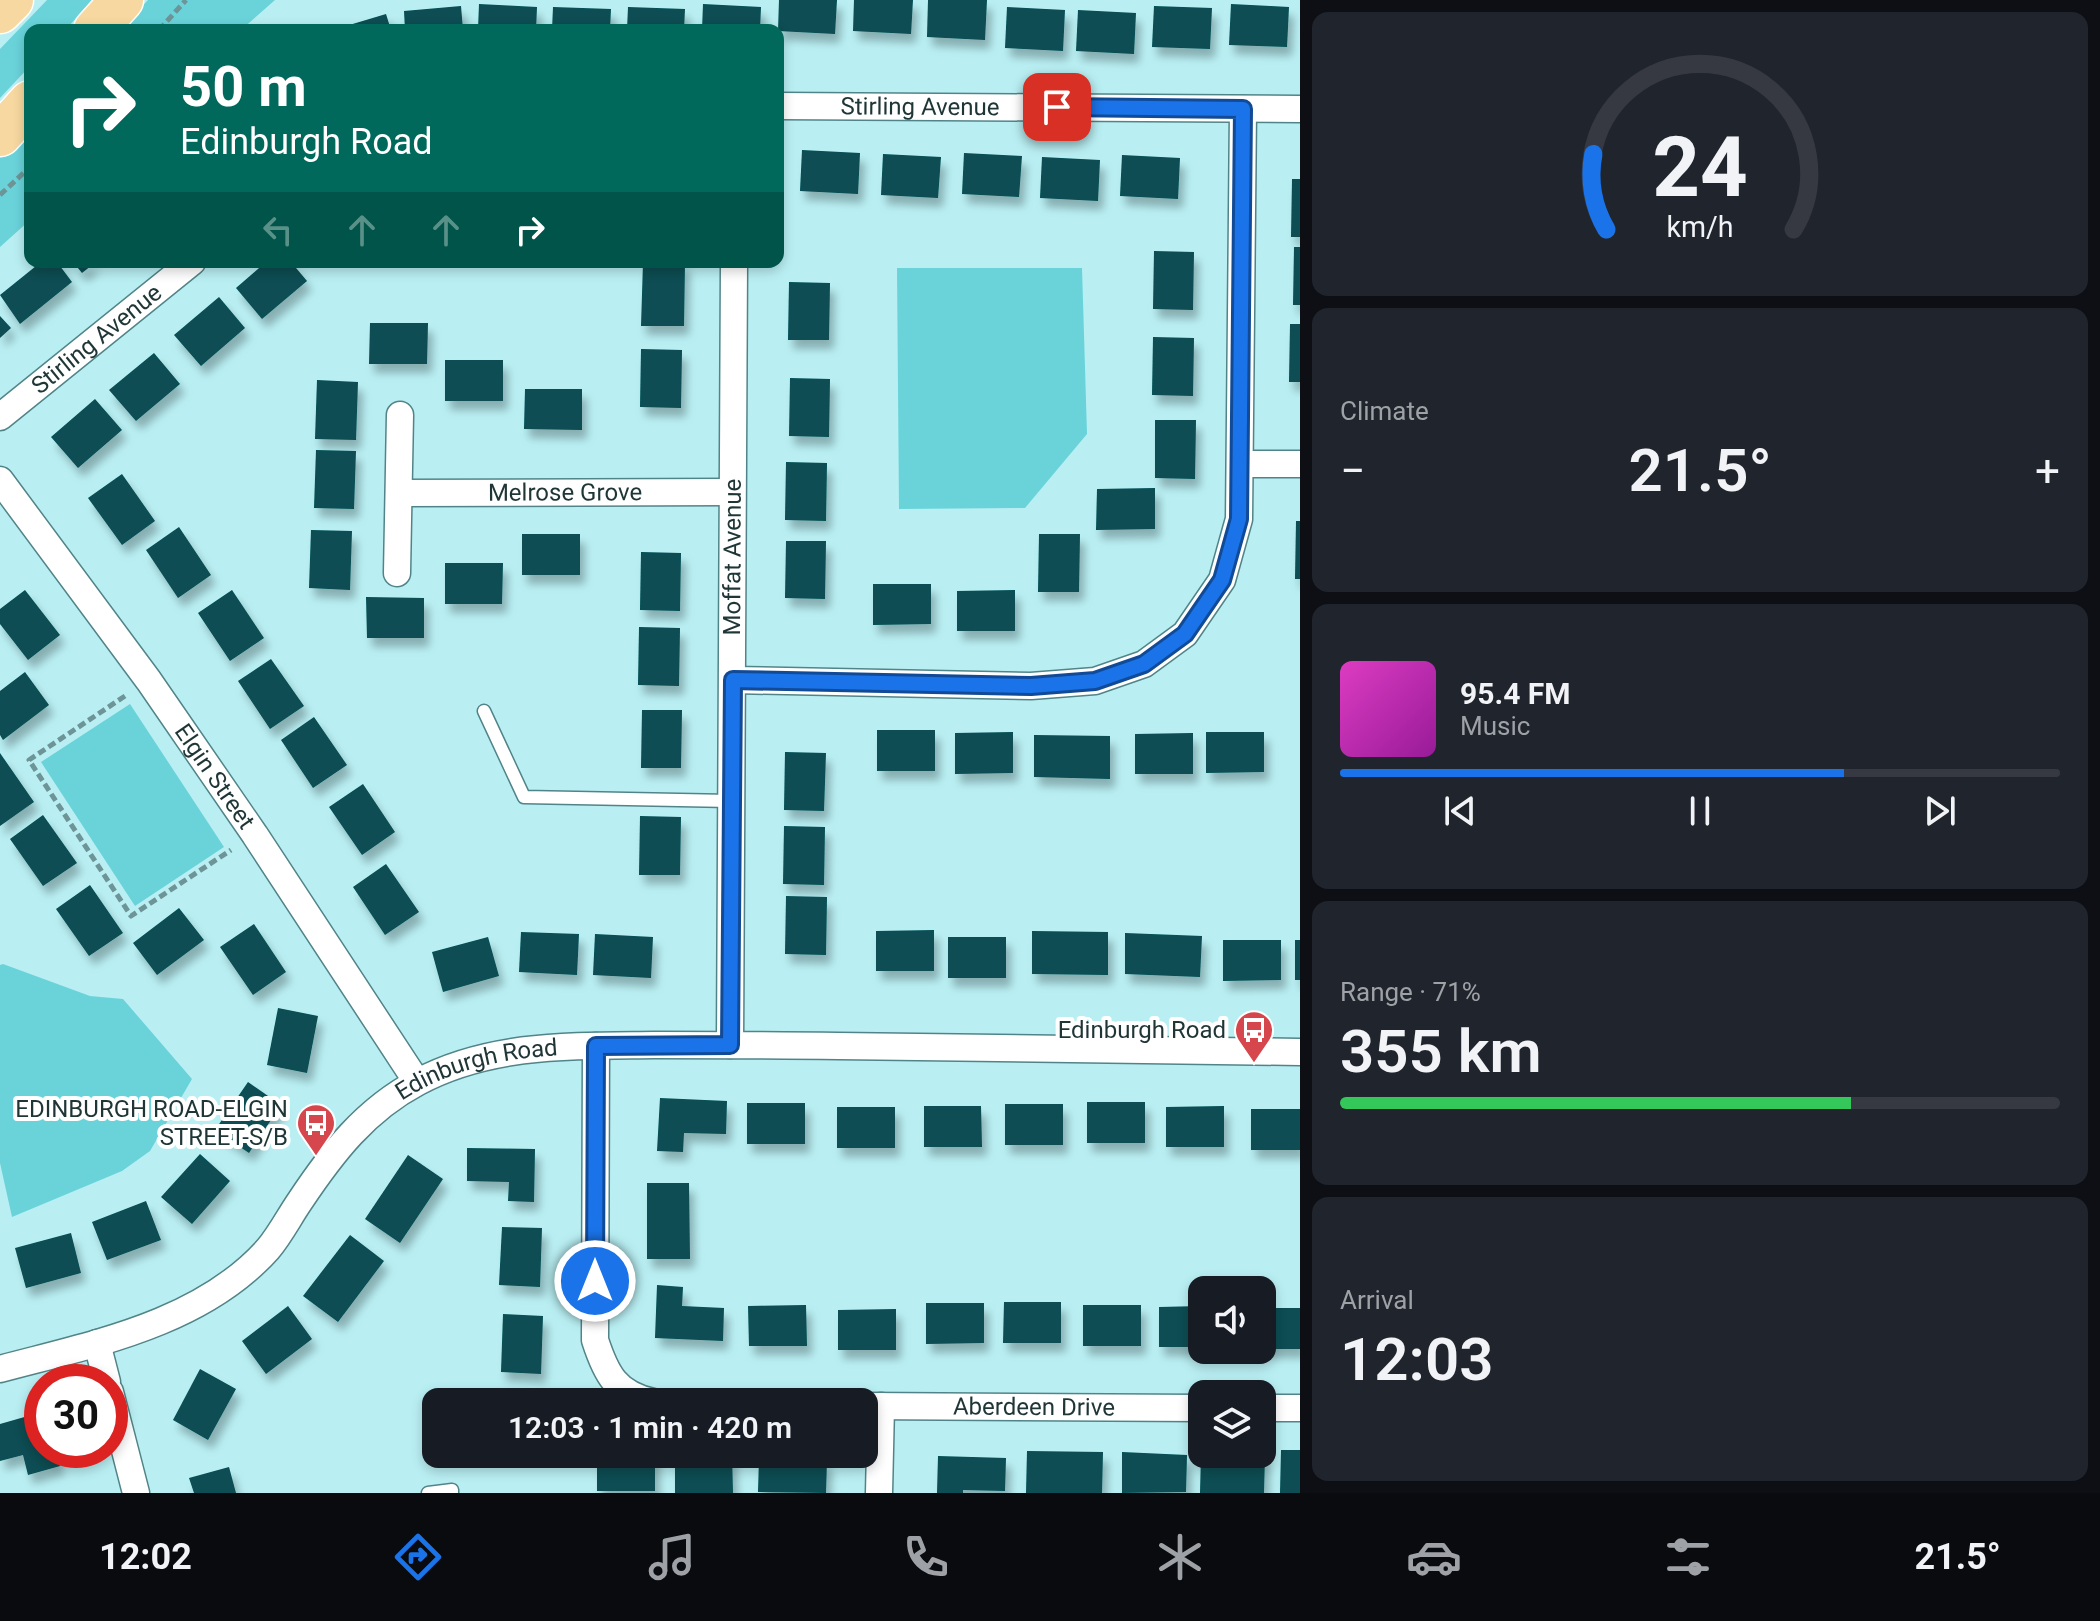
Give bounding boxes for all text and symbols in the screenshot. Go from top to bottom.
text: 50 m [180,54,307,120]
icon: right [48,56,152,160]
pin [1023,73,1091,141]
icon: arrive [1035,85,1079,129]
street label: Stirling Avenue [840,92,1000,121]
text: 24 [1652,119,1748,216]
text: Edinburgh Road [180,121,433,163]
icon: left [256,208,300,252]
icon: ahead [340,208,384,252]
icon: ahead [424,208,468,252]
icon: right [508,208,552,252]
text: km/h [1666,210,1734,244]
street label: Stirling Avenue [26,278,167,400]
text: Climate [1340,396,1429,426]
text: 21.5° [1629,435,1772,506]
text: − [1340,445,1365,497]
text: + [2035,445,2060,497]
street label: Melrose Grove [488,478,642,507]
street label: Moffat Avenue [718,479,747,635]
text: 95.4 FM [1460,676,1571,711]
text: Music [1460,711,1530,741]
street label: Elgin Street [169,718,261,834]
icon: previous [1438,789,1482,833]
icon: pause [1678,789,1722,833]
icon: next [1918,789,1962,833]
text: Range · 71% [1340,977,1481,1007]
bus stop icon: Edinburgh Road [1233,1009,1275,1064]
place label: Edinburgh Road [1058,1016,1226,1044]
text: 355 km [1340,1016,1542,1087]
street label: Edinburgh Road [390,1033,558,1106]
place label: EDINBURGH ROAD-ELGIN STREET-S/B [15,1095,288,1151]
bus stop icon: EDINBURGH ROAD-ELGIN STREET-S/B [295,1102,337,1157]
position arrow [553,1239,637,1323]
map controls [1188,1276,1276,1468]
button: sound [1188,1276,1276,1364]
text: Arrival [1340,1285,1414,1315]
text: 12:03 [1340,1324,1493,1395]
speed limit sign: 30 [24,1364,128,1468]
button: layers [1188,1380,1276,1468]
street label: Aberdeen Drive [953,1393,1115,1421]
text: 12:03 · 1 min · 420 m [508,1410,792,1445]
icon: directions [390,1529,446,1585]
icon: music [644,1529,700,1585]
icon: phone [898,1529,954,1585]
icon: climate [1152,1529,1208,1585]
icon: car [1406,1529,1462,1585]
icon: filters [1660,1529,1716,1585]
text: 12:02 [99,1536,192,1578]
text: 21.5° [1914,1536,2001,1578]

